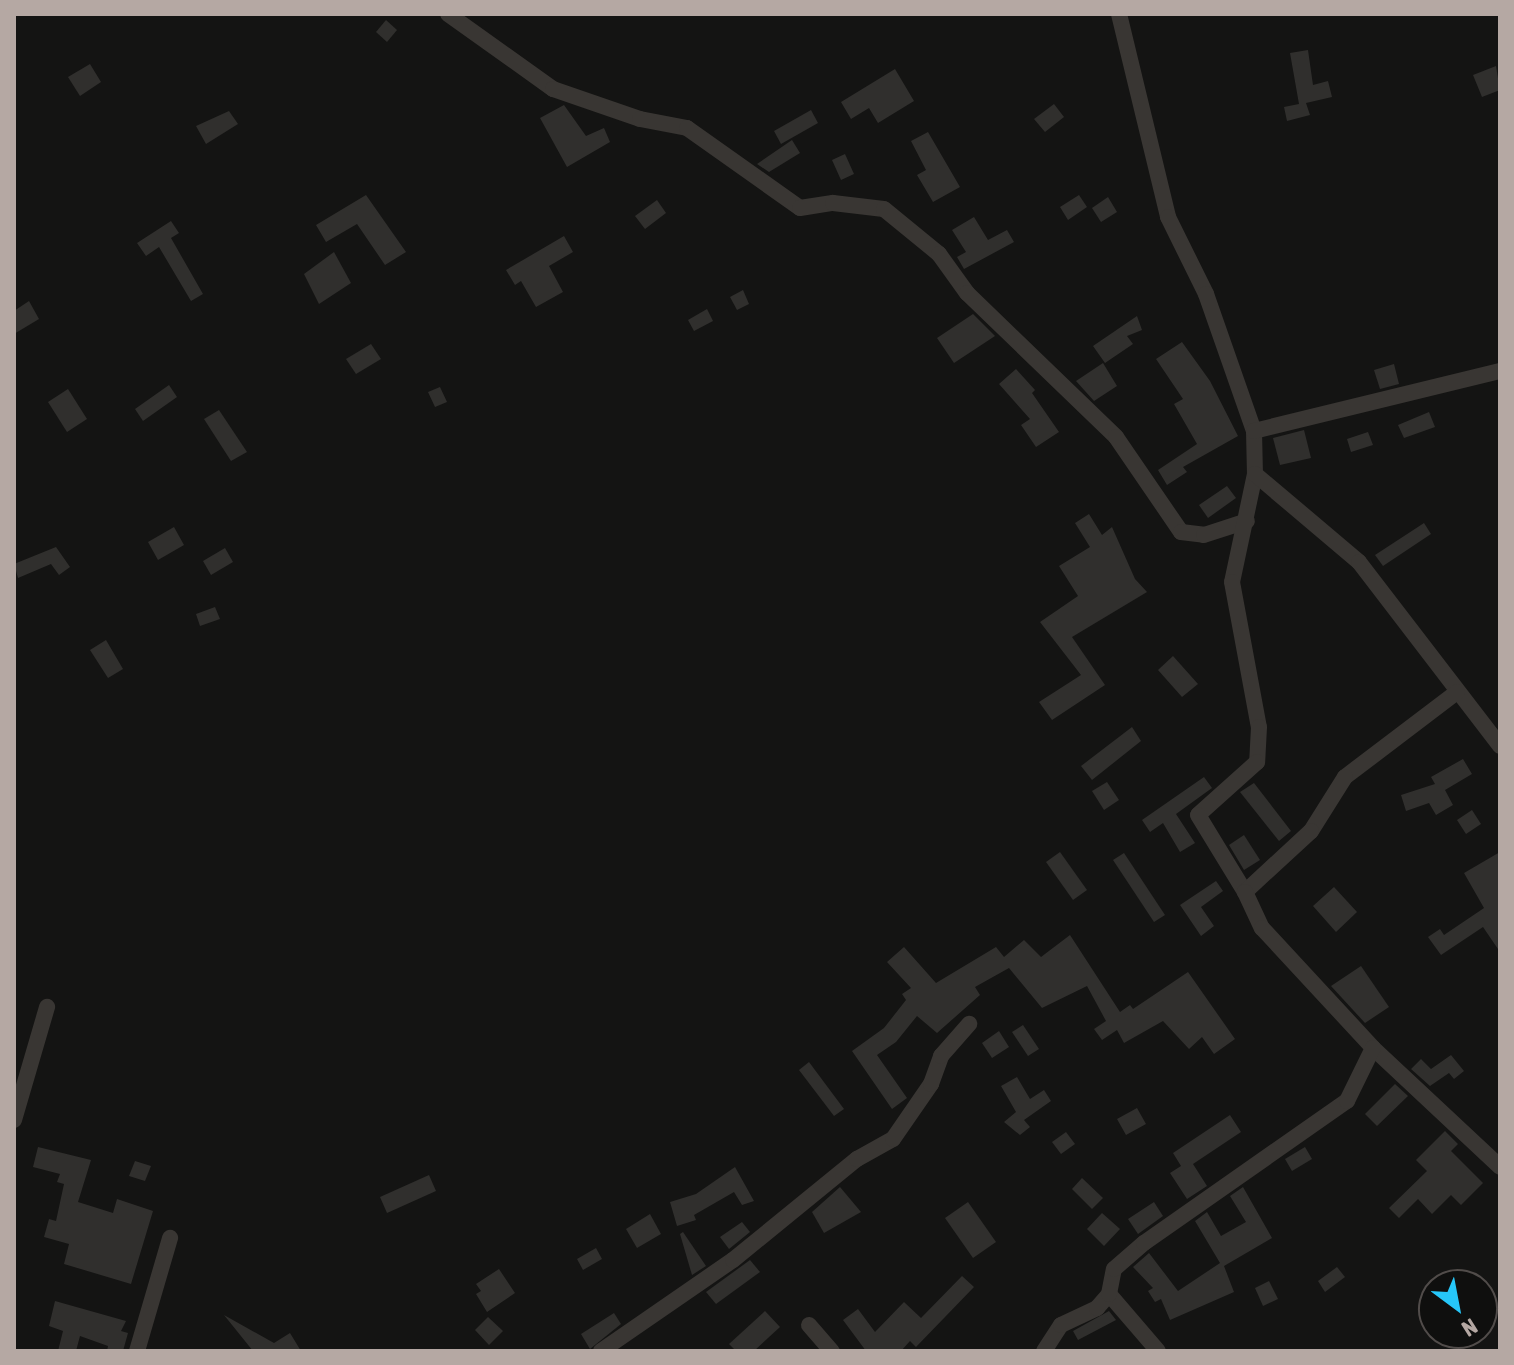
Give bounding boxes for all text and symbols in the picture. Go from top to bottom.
north arrow [1418,1269,1498,1349]
text: N [1457,1313,1482,1342]

